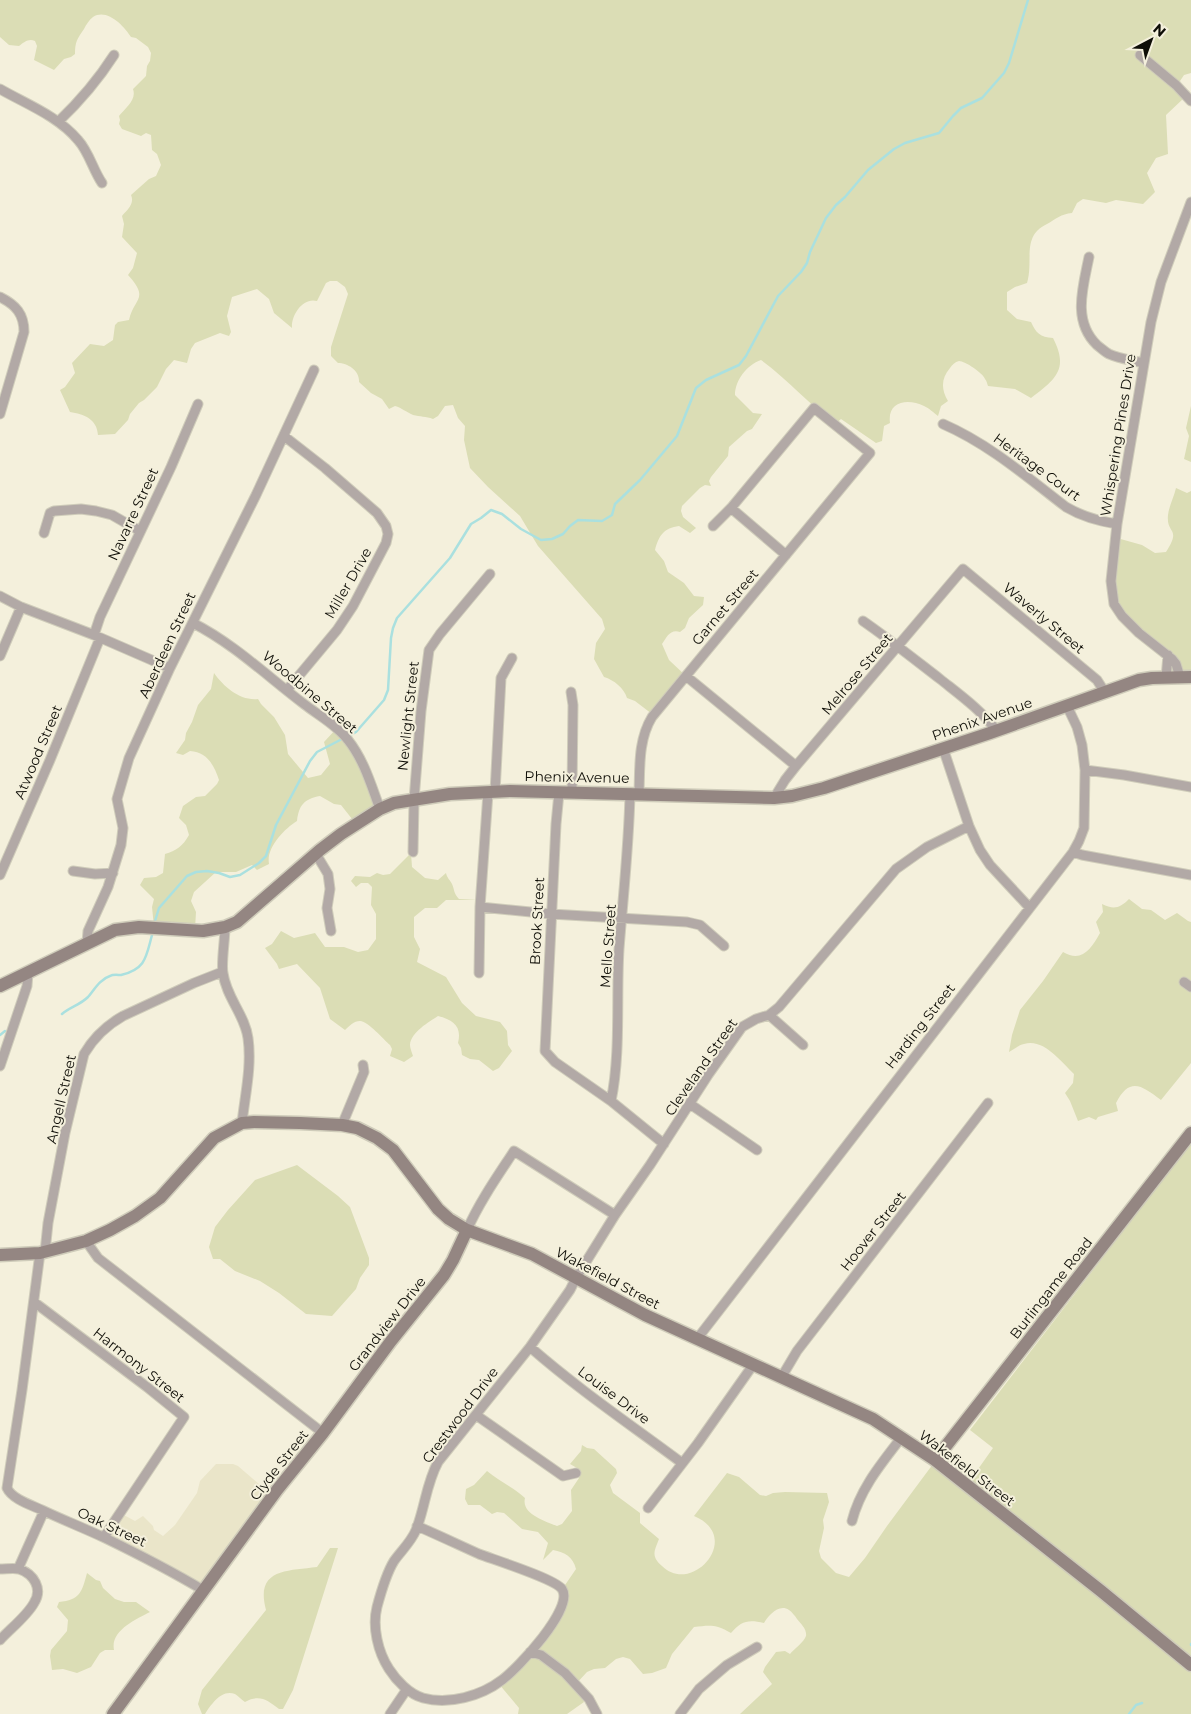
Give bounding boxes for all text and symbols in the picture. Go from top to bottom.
north arrow [1126,15,1176,65]
text: N [1149,20,1170,41]
street label: Whispering Pines Drive [1096,352,1140,518]
street label: Heritage Court [990,429,1084,505]
street label: Navarre Street [104,464,163,563]
street label: Miller Drive [320,544,376,622]
street label: Garnet Street [688,565,762,649]
street label: Waverly Street [999,578,1089,658]
street label: Aberdeen Street [134,589,200,701]
street label: Melrose Street [818,629,897,719]
street label: Woodbine Street [259,647,362,737]
street label: Newlight Street [393,660,423,772]
street label: Phenix Avenue [929,693,1035,745]
street label: Atwood Street [10,702,66,802]
street label: Phenix Avenue [524,767,630,787]
street label: Brook Street [526,876,548,965]
street label: Mello Street [596,903,620,989]
street label: Harding Street [881,979,959,1072]
street label: Cleveland Street [661,1015,741,1119]
street label: Angell Street [42,1052,80,1145]
street label: Hoover Street [836,1187,910,1274]
street label: Burlingame Road [1006,1234,1096,1342]
street label: Wakefield Street [553,1243,664,1313]
street label: Grandview Drive [344,1273,430,1375]
street label: Harmony Street [90,1324,189,1407]
street label: Louise Drive [574,1362,654,1428]
street label: Crestwood Drive [418,1363,502,1467]
street label: Clyde Street [246,1426,312,1504]
street label: Wakefield Street [915,1426,1019,1510]
street label: Oak Street [74,1503,150,1551]

